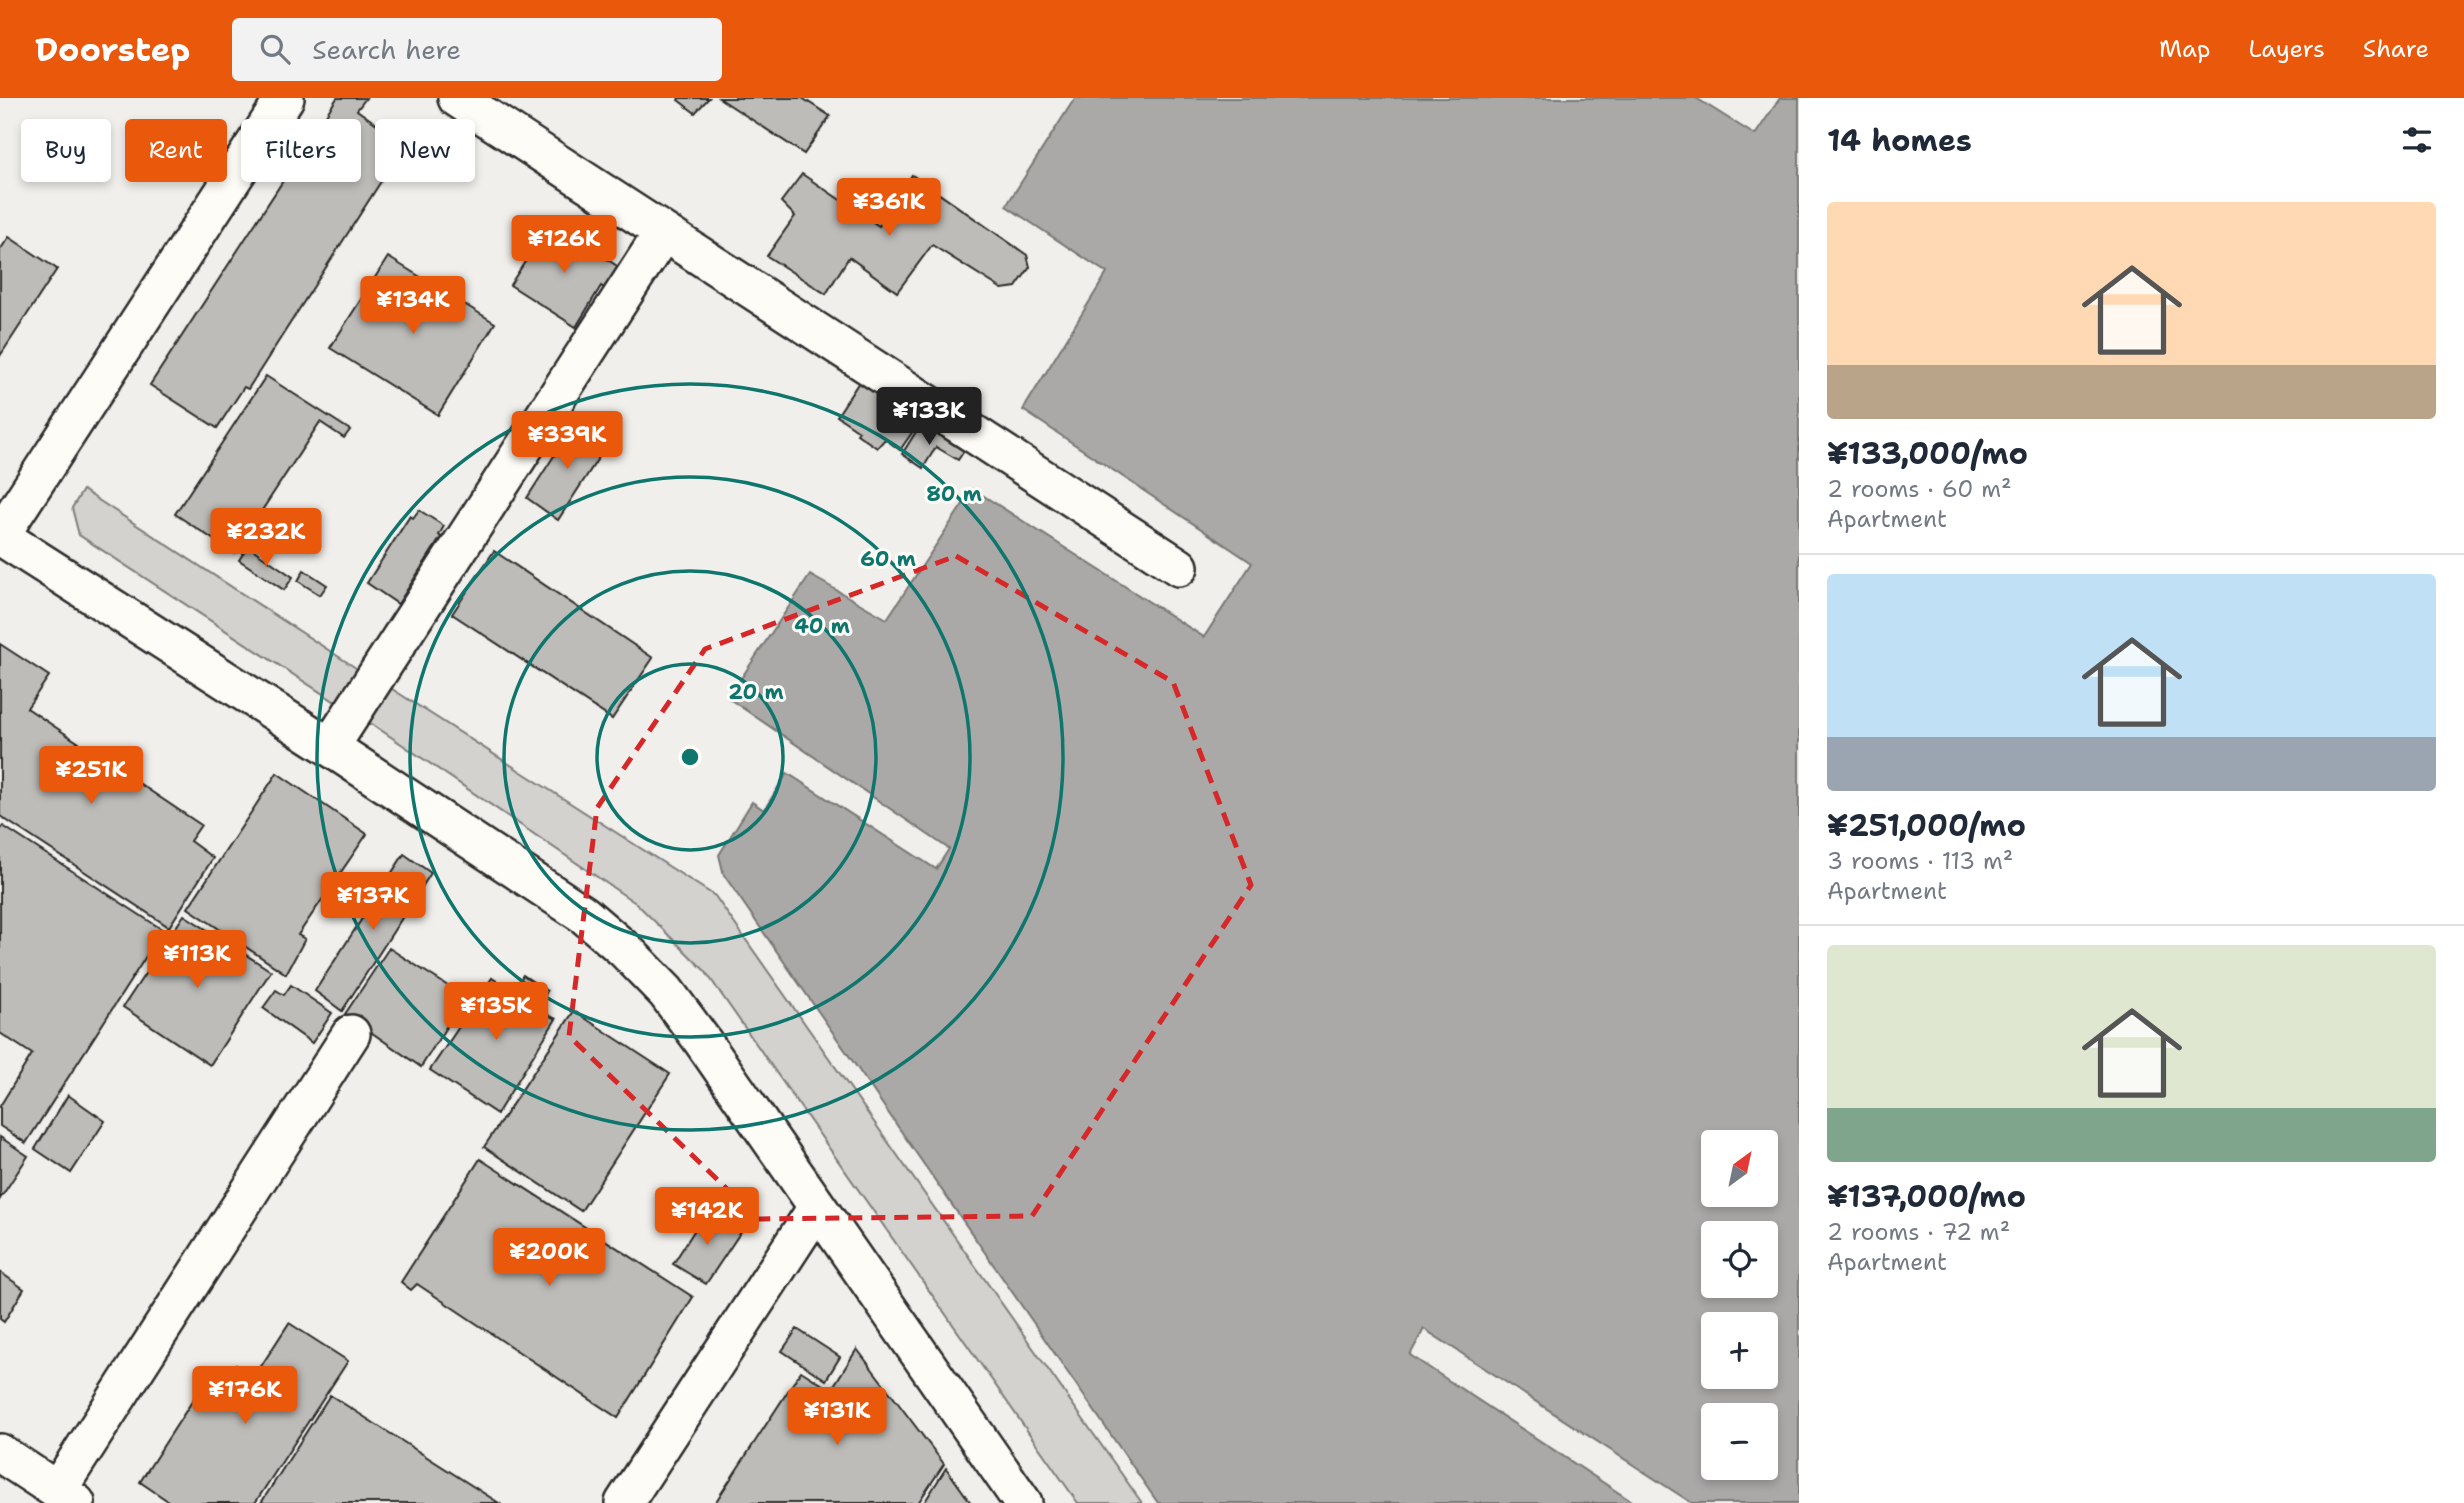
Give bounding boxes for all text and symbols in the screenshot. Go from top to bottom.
search box [232,18,722,81]
text: Doorstep [35,27,190,72]
icon: search [256,30,294,68]
text: Search here [312,32,461,67]
text: Map [2159,33,2210,65]
text: Layers [2248,33,2325,65]
text: Share [2363,33,2429,65]
chip: Buy [21,119,111,182]
chip: Rent [125,119,227,182]
chip: Filters [241,119,361,182]
chip: New [375,119,475,182]
text: 14 homes [1827,120,1972,161]
icon: filters [2398,121,2436,159]
pin: ¥361K [840,178,938,238]
text: ¥361K [853,186,925,216]
pin: ¥126K [515,216,613,275]
text: ¥126K [528,223,600,253]
icon: home [2069,247,2195,373]
pin: ¥134K [364,276,462,336]
text: ¥134K [376,284,450,314]
pin: ¥133K [880,388,978,447]
text: ¥133K [893,395,965,425]
pin: ¥339K [518,412,616,471]
text: ¥339K [528,419,606,449]
text: ¥133,000/mo [1827,433,2028,474]
text: 2 rooms · 60 m² [1827,474,2012,504]
text: 80 m [926,480,982,508]
text: Apartment [1827,504,1947,534]
pin: ¥232K [217,508,315,568]
text: ¥232K [227,516,305,546]
text: 60 m [860,545,916,573]
text: 40 m [794,612,850,640]
icon: home [2069,619,2195,745]
text: 20 m [728,678,784,706]
centre of rings [678,745,702,769]
pin: ¥251K [42,746,140,806]
text: ¥251K [55,754,127,784]
text: ¥251,000/mo [1827,805,2026,846]
text: 3 rooms · 113 m² [1827,846,2013,876]
pin: ¥137K [324,872,422,932]
text: Apartment [1827,876,1947,906]
text: ¥137K [337,880,409,910]
pin: ¥113K [148,930,246,990]
text: ¥113K [163,938,231,968]
pin: ¥135K [447,982,545,1042]
text: ¥135K [460,990,532,1020]
icon: home [2069,990,2195,1116]
north arrow [1701,1130,1778,1208]
map controls [1701,1130,1778,1480]
text: ¥137,000/mo [1827,1176,2026,1217]
pin: ¥142K [658,1188,756,1247]
text: ¥142K [671,1195,743,1225]
text: 2 rooms · 72 m² [1827,1217,2010,1247]
button: locate [1701,1221,1778,1298]
pin: ¥200K [500,1228,598,1288]
text: ¥200K [509,1236,589,1266]
text: Apartment [1827,1247,1947,1277]
button: + [1701,1312,1778,1389]
pin: ¥176K [196,1366,294,1426]
text: ¥176K [208,1374,282,1404]
pin: ¥131K [788,1388,886,1447]
text: ¥131K [804,1395,870,1425]
button: − [1701,1403,1778,1480]

